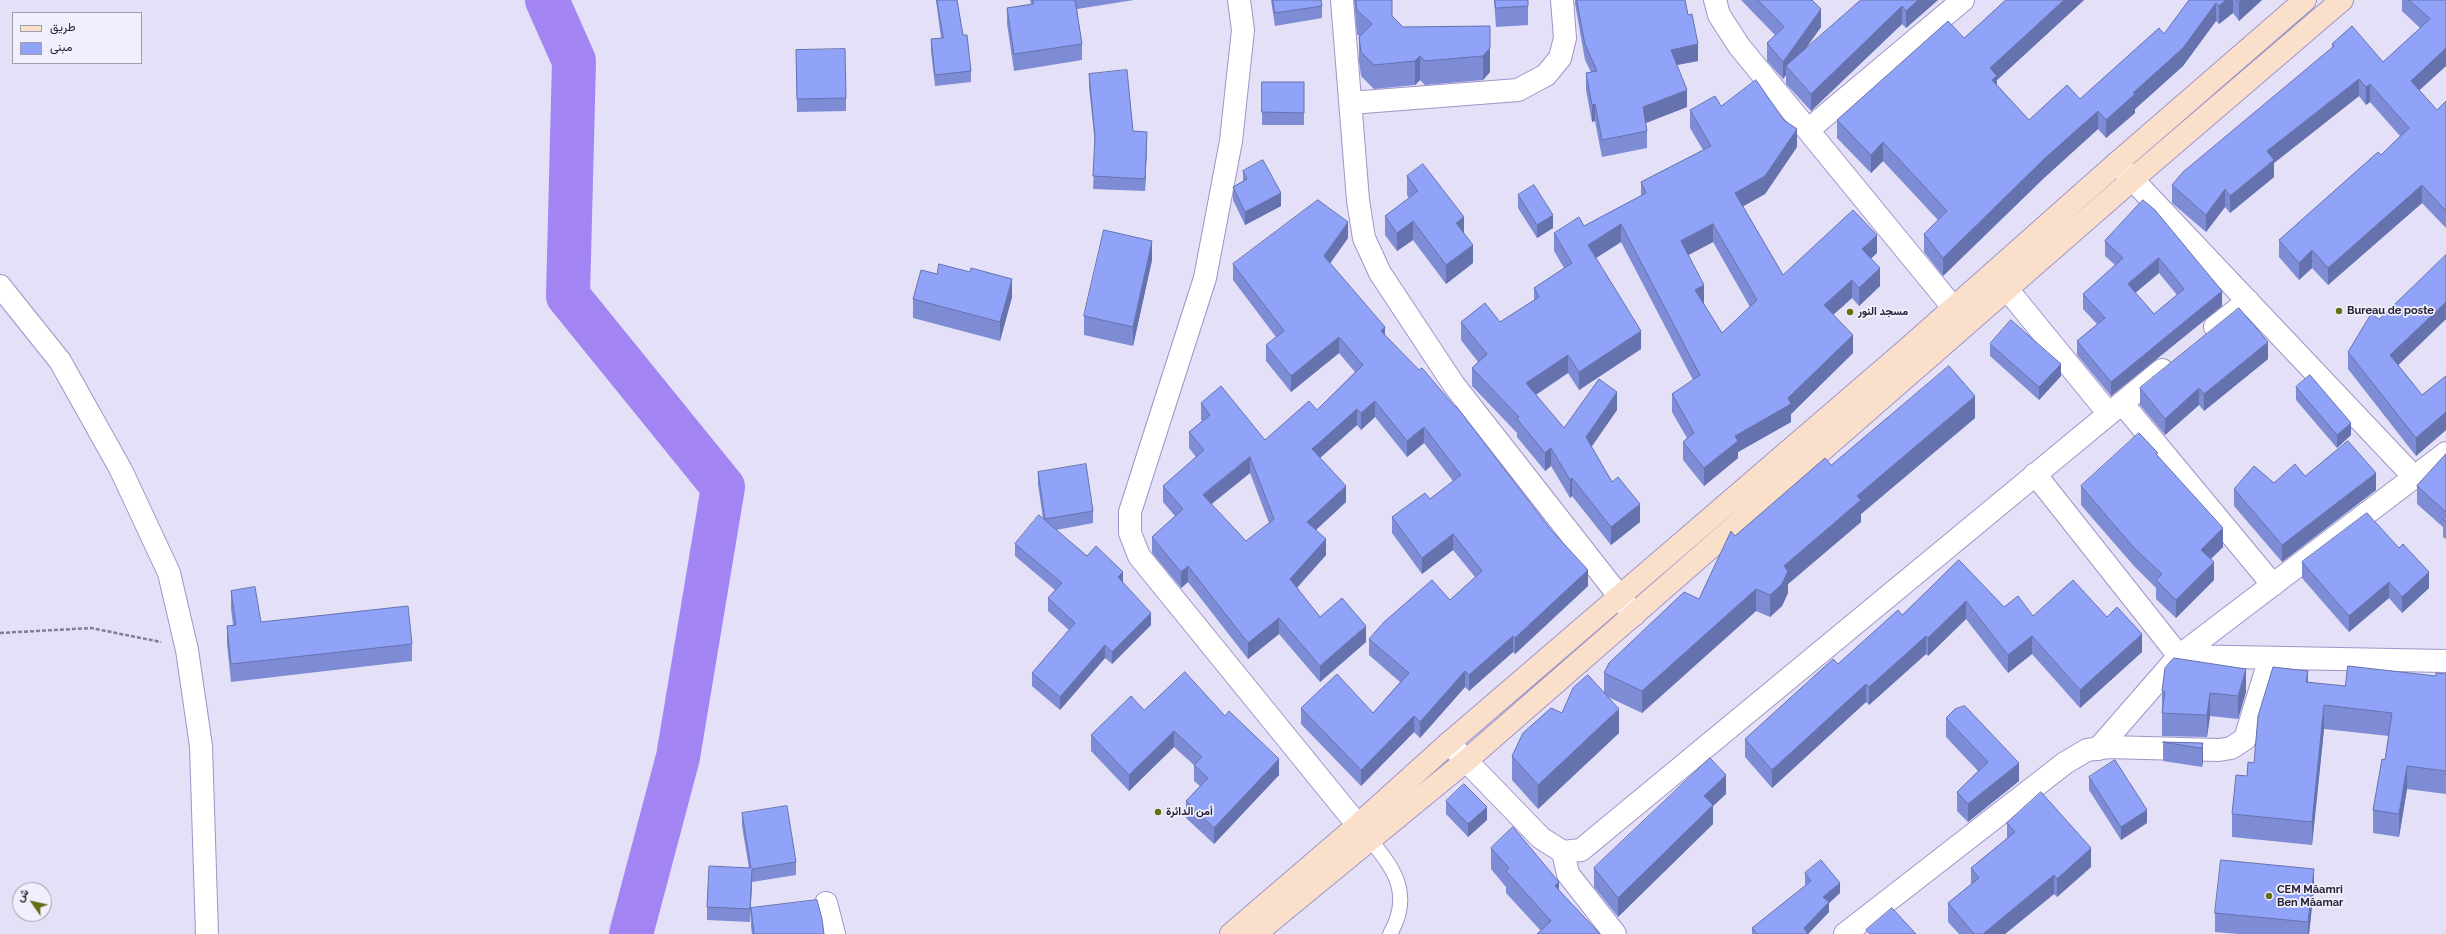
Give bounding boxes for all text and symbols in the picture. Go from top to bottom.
legend [12,12,142,64]
text: طريق [50,20,75,34]
text: مبنى [50,40,72,54]
place label: Bureau de poste [2347,304,2434,318]
place label: مسجد النور [1858,305,1908,319]
marker: Bureau de poste [2334,306,2344,316]
marker: مسجد النور [1845,307,1855,317]
place label: أمن الدائرة [1166,805,1213,819]
marker: أمن الدائرة [1153,807,1163,817]
north arrow [12,882,52,922]
place label: CEM Mâamri Ben Mâamar [2277,883,2343,909]
text: ش [13,886,32,905]
marker: CEM Mâamri Ben Mâamar [2264,891,2274,901]

